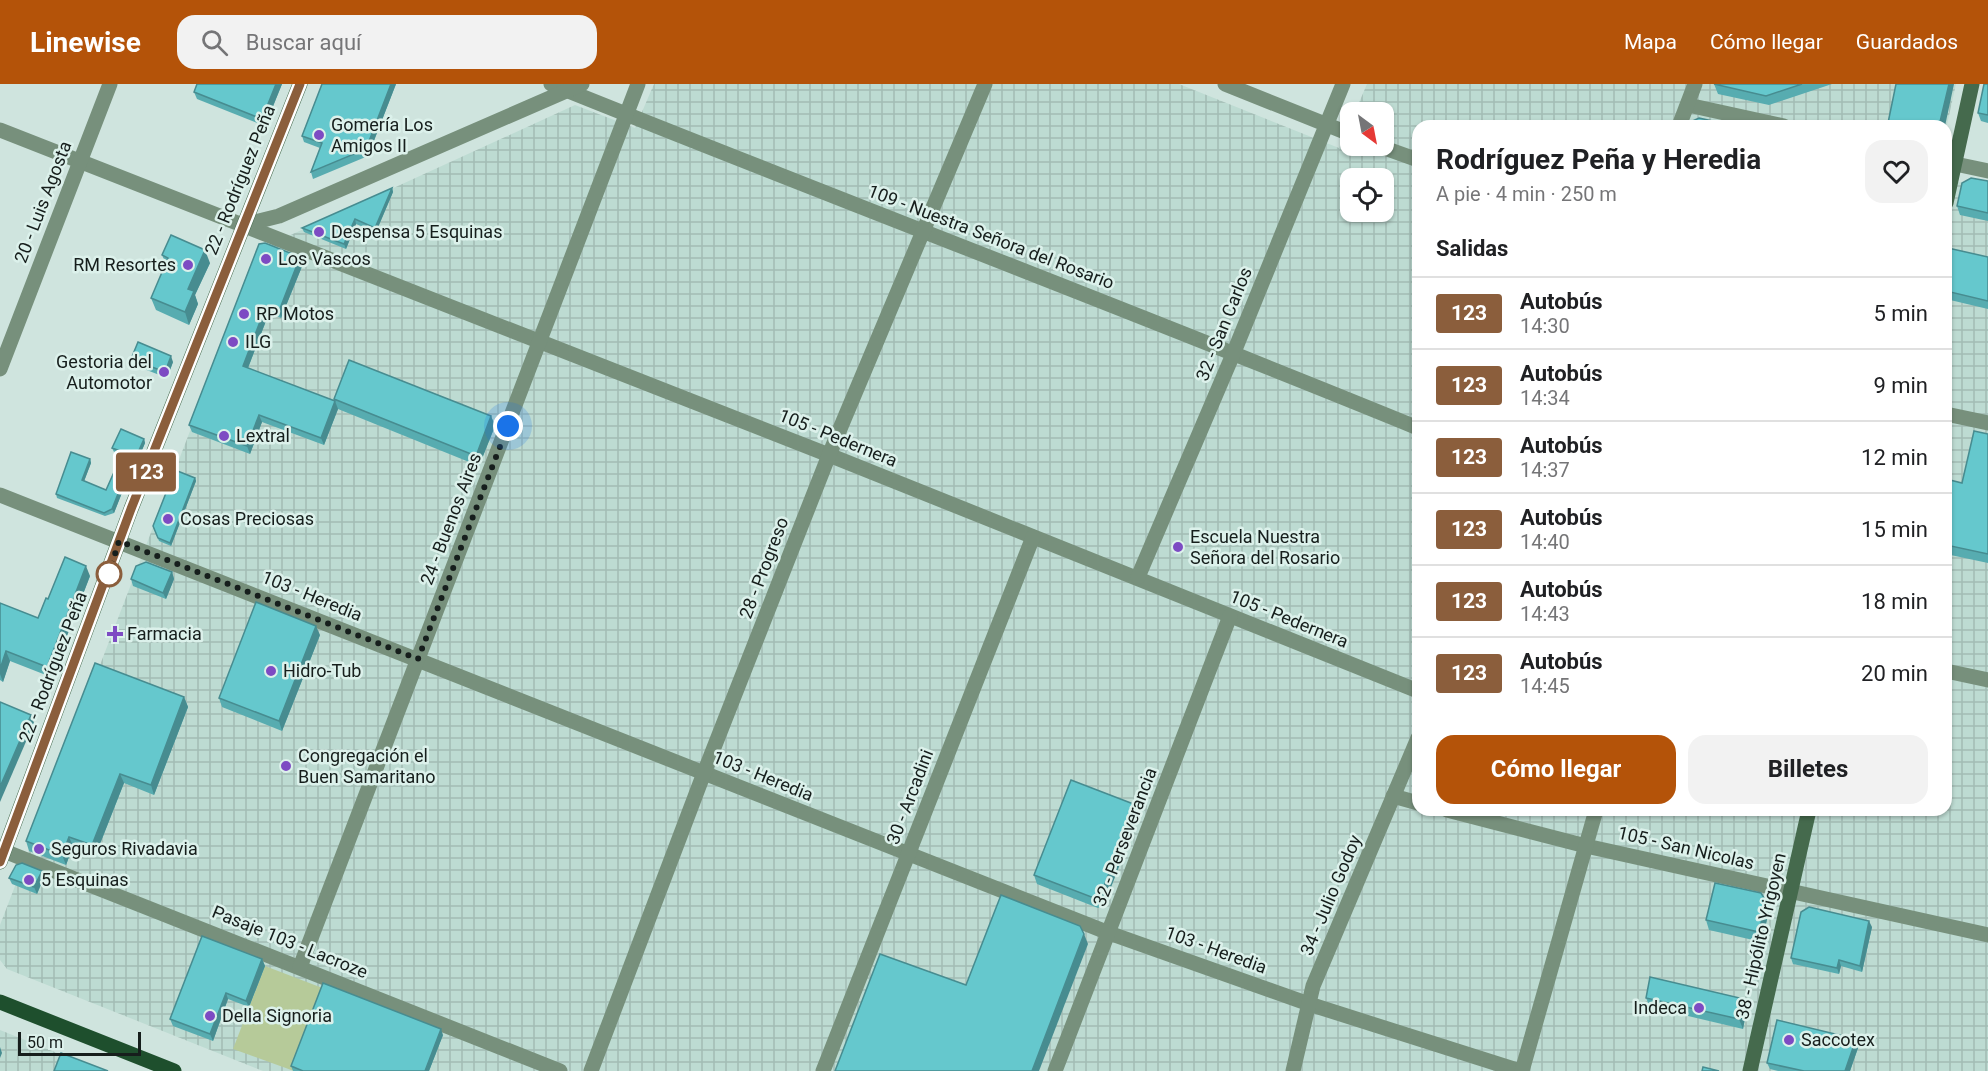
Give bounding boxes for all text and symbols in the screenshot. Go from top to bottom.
search box [177,15,597,69]
text: Linewise [30,26,141,59]
icon: search [198,26,231,59]
text: Buscar aquí [246,30,362,55]
text: Mapa [1624,30,1677,54]
text: Cómo llegar [1710,30,1823,54]
text: Guardados [1856,30,1958,54]
street label: 22 - Rodríguez Peña [200,102,279,258]
north arrow [1340,102,1394,156]
map controls [1340,102,1394,222]
place label: Gomería Los Amigos II [331,114,433,156]
marker: Gomería Los Amigos II [312,128,326,142]
street label: 20 - Luis Agosta [10,138,75,266]
button: heart [1865,140,1928,203]
text: Rodríguez Peña y Heredia [1436,143,1761,176]
button: locate [1340,168,1394,222]
street label: 109 - Nuestra Señora del Rosario [865,180,1117,293]
text: A pie · 4 min · 250 m [1436,182,1617,206]
place label: Despensa 5 Esquinas [331,221,502,242]
marker: Despensa 5 Esquinas [312,225,326,239]
text: Salidas [1436,236,1508,261]
place label: Los Vascos [278,248,371,269]
marker: Los Vascos [259,252,273,266]
place label: RM Resortes [73,254,176,275]
marker: RM Resortes [181,258,195,272]
street label: 32 - San Carlos [1191,264,1256,384]
text: Autobús [1520,289,1603,314]
text: 123 [1451,301,1487,325]
text: 5 min [1873,301,1928,326]
place label: RP Motos [256,303,334,324]
marker: RP Motos [237,307,251,321]
text: 14:30 [1520,314,1570,338]
place label: ILG [245,331,271,352]
marker: ILG [226,335,240,349]
place label: Gestoria del Automotor [56,351,152,393]
text: Autobús [1520,361,1603,386]
marker: Gestoria del Automotor [157,365,171,379]
text: 123 [1451,373,1487,397]
text: 9 min [1873,373,1928,398]
text: 14:34 [1520,386,1570,410]
street label: 105 - Pedernera [776,404,900,471]
your location [493,411,523,441]
place label: Lextral [236,425,290,446]
marker: Lextral [217,429,231,443]
text: Autobús [1520,433,1603,458]
text: 123 [1451,445,1487,469]
text: 12 min [1861,445,1928,470]
street label: 24 - Buenos Aires [416,450,485,588]
line badge: 123 [112,452,180,492]
text: 14:37 [1520,458,1570,482]
text: 123 [128,460,164,484]
text: Autobús [1520,505,1603,530]
place label: Cosas Preciosas [180,508,314,529]
marker: Cosas Preciosas [161,512,175,526]
street label: 28 - Progreso [735,514,792,621]
text: 123 [1451,517,1487,541]
text: 15 min [1861,517,1928,542]
place label: Escuela Nuestra Señora del Rosario [1190,526,1340,568]
text: 14:40 [1520,530,1570,554]
marker: Escuela Nuestra Señora del Rosario [1171,540,1185,554]
unlabelled marker [96,561,122,587]
street label: 103 - Heredia [259,566,365,625]
text: Autobús [1520,577,1603,602]
street label: 105 - Pedernera [1227,585,1351,652]
street label: 22 - Rodríguez Peña [14,589,91,745]
text: 123 [1451,589,1487,613]
text: 18 min [1861,589,1928,614]
text: 14:43 [1520,602,1570,626]
place label: Farmacia [127,623,202,644]
marker: Farmacia [108,627,122,641]
text: Autobús [1520,649,1603,674]
place label: Hidro-Tub [283,660,361,681]
text: 123 [1451,661,1487,685]
text: 20 min [1861,661,1928,686]
marker: Hidro-Tub [264,664,278,678]
text: 14:45 [1520,674,1570,698]
button: Cómo llegar [1436,735,1676,804]
button: Billetes [1688,735,1928,804]
place label: Congregación el Buen Samaritano [298,745,436,787]
street label: 103 - Heredia [710,746,816,805]
street label: 30 - Arcadini [882,746,937,847]
marker: Congregación el Buen Samaritano [279,759,293,773]
street label: 32 - Perseverancia [1088,764,1161,909]
street label: 105 - San Nicolas [1616,822,1756,873]
street label: 34 - Julio Godoy [1296,831,1366,958]
place label: Seguros Rivadavia [51,838,198,859]
marker: Seguros Rivadavia [32,842,46,856]
street label: 38 - Hipólito Yrigoyen [1731,851,1790,1021]
place label: 5 Esquinas [41,869,129,890]
marker: 5 Esquinas [22,873,36,887]
street label: Pasaje 103 - Lacroze [209,901,371,982]
street label: 103 - Heredia [1163,921,1270,978]
place label: Indeca [1633,997,1687,1018]
marker: Indeca [1692,1001,1706,1015]
place label: Della Signoria [222,1005,332,1026]
marker: Della Signoria [203,1009,217,1023]
scale bar [18,1029,141,1056]
place label: Saccotex [1801,1029,1875,1050]
text: 50 m [27,1033,63,1052]
marker: Saccotex [1782,1033,1796,1047]

